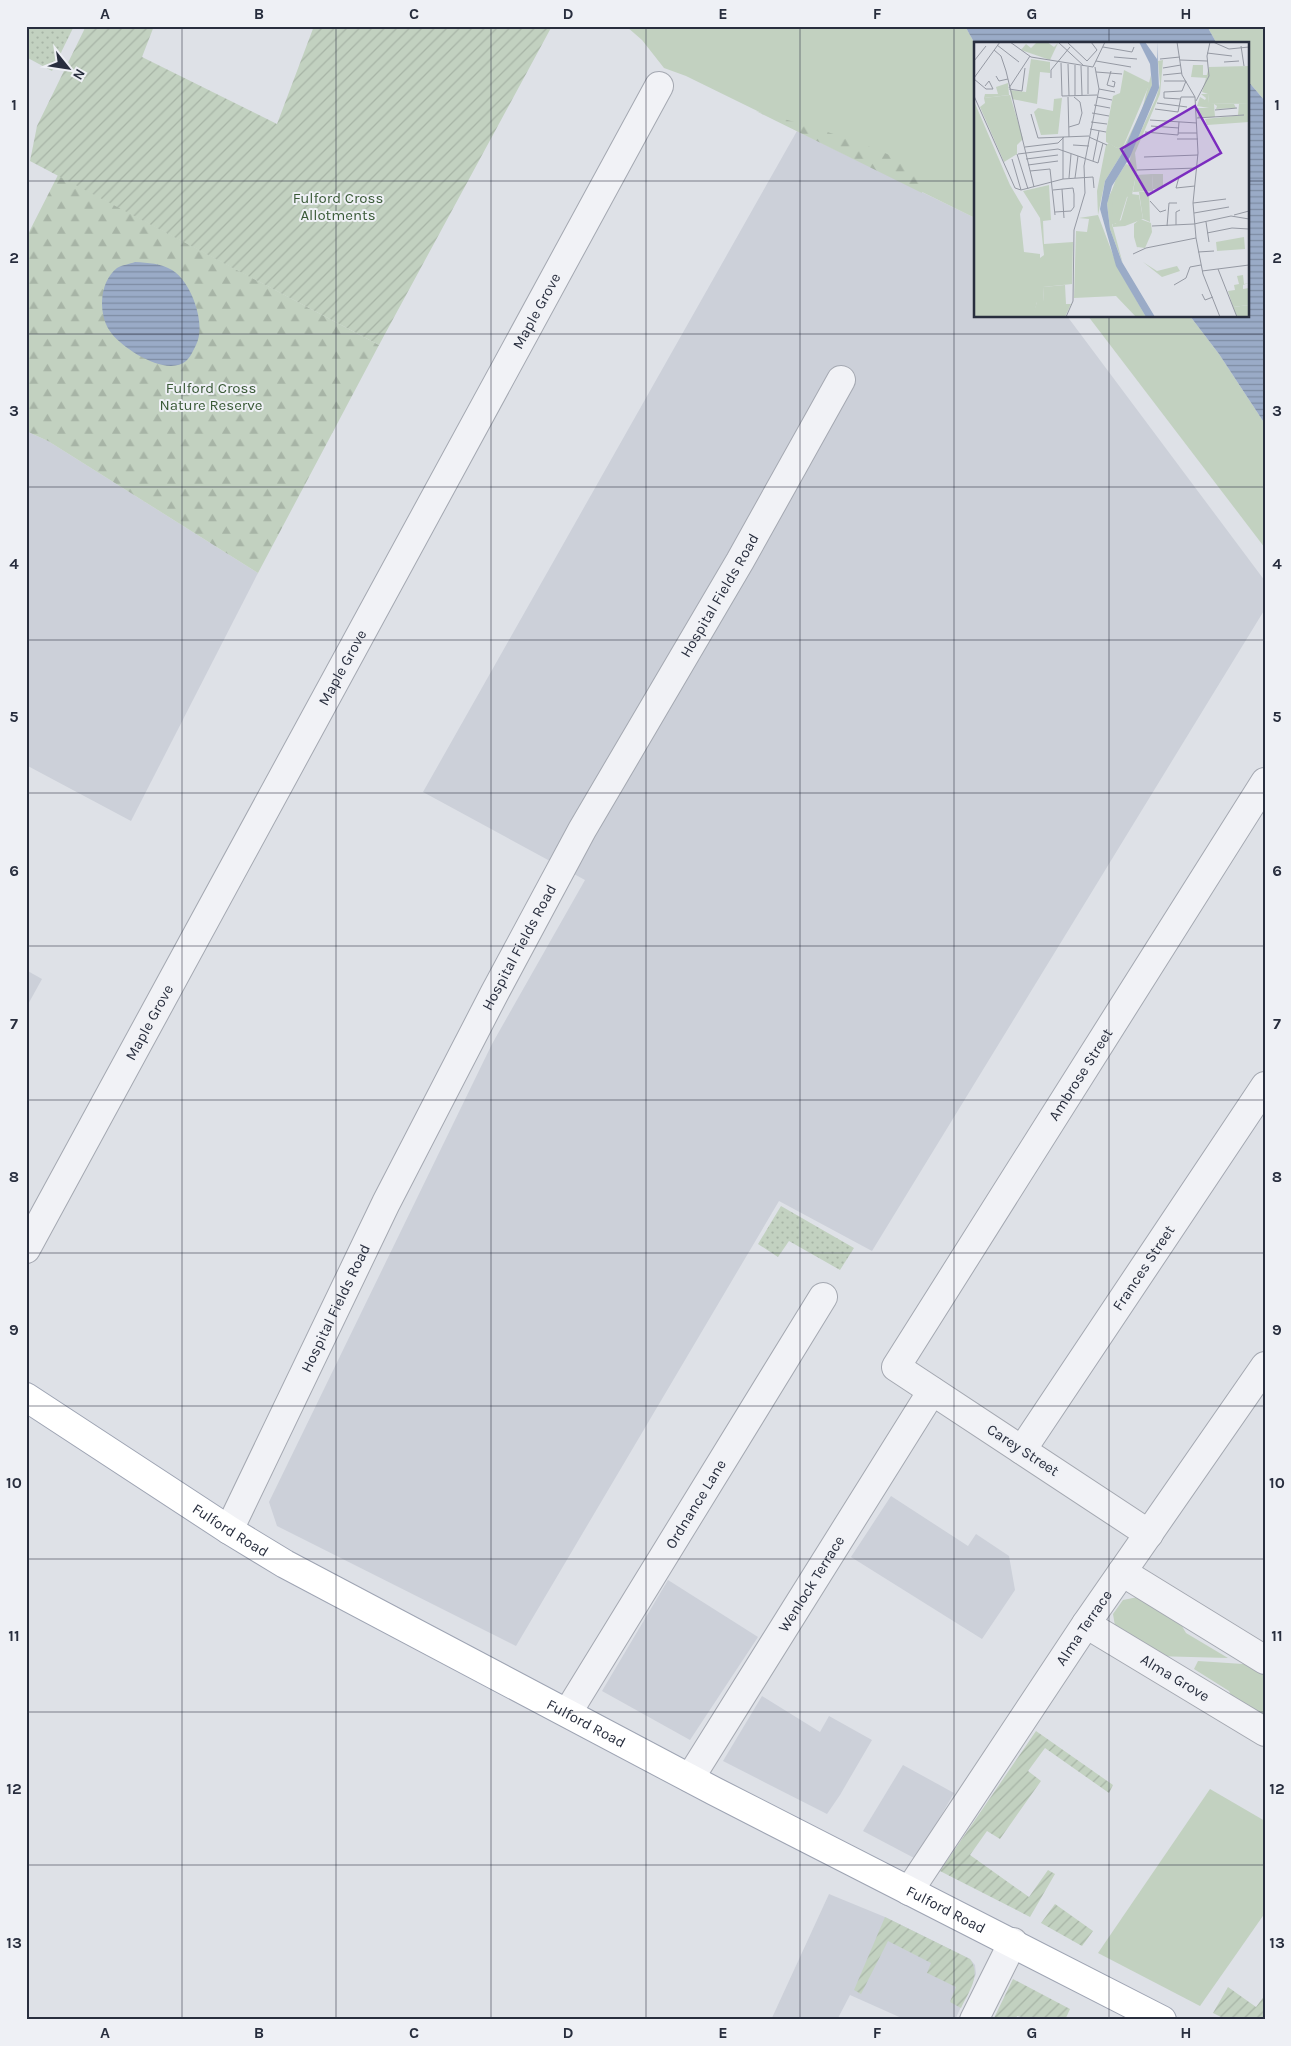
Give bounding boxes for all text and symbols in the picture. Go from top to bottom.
text: A [100,4,110,23]
text: B [254,4,264,23]
text: C [409,4,419,23]
text: D [563,4,574,23]
text: E [718,4,728,23]
text: F [873,4,882,23]
text: G [1027,4,1037,23]
text: H [1180,4,1192,23]
north arrow [42,42,92,92]
inset map [974,42,1248,318]
text: N [69,66,89,83]
text: 1 [11,95,17,114]
text: 1 [1274,95,1280,114]
park label: Fulford Cross Allotments [293,189,383,224]
text: 2 [9,248,19,267]
text: 2 [1272,248,1282,267]
street label: Maple Grove [509,270,565,352]
park label: Fulford Cross Nature Reserve [159,379,263,414]
text: 3 [9,401,19,420]
text: 3 [1272,401,1282,420]
street label: Hospital Fields Road [676,530,762,661]
text: 4 [9,554,19,573]
text: 4 [1272,554,1282,573]
street label: Maple Grove [315,626,370,709]
text: 5 [9,707,19,726]
text: 5 [1272,707,1282,726]
text: 6 [9,861,19,880]
text: 6 [1272,861,1282,880]
street label: Hospital Fields Road [478,881,560,1013]
street label: Maple Grove [121,981,177,1063]
text: 7 [10,1014,18,1033]
text: 7 [1273,1014,1281,1033]
street label: Ambrose Street [1045,1025,1116,1124]
text: 8 [9,1167,19,1186]
text: 8 [1272,1167,1282,1186]
street label: Frances Street [1109,1221,1179,1314]
street label: Hospital Fields Road [297,1241,374,1375]
text: 9 [9,1320,19,1339]
text: 9 [1272,1320,1282,1339]
street label: Carey Street [984,1420,1063,1480]
street label: Ordnance Lane [662,1456,730,1552]
text: 10 [6,1473,22,1492]
text: 10 [1269,1473,1285,1492]
street label: Fulford Road [189,1499,272,1561]
street label: Wenlock Terrace [774,1532,848,1635]
street label: Alma Terrace [1052,1587,1116,1669]
text: 11 [8,1626,20,1645]
text: 11 [1271,1626,1283,1645]
street label: Alma Grove [1137,1650,1213,1705]
street label: Fulford Road [544,1695,629,1752]
text: 12 [6,1779,22,1798]
text: 12 [1269,1779,1285,1798]
street label: Fulford Road [903,1882,989,1937]
text: 13 [6,1933,22,1952]
text: 13 [1269,1933,1285,1952]
text: A [100,2023,110,2042]
text: B [254,2023,264,2042]
text: C [409,2023,419,2042]
text: D [563,2023,574,2042]
text: E [718,2023,728,2042]
text: F [873,2023,882,2042]
text: G [1027,2023,1037,2042]
text: H [1180,2023,1192,2042]

